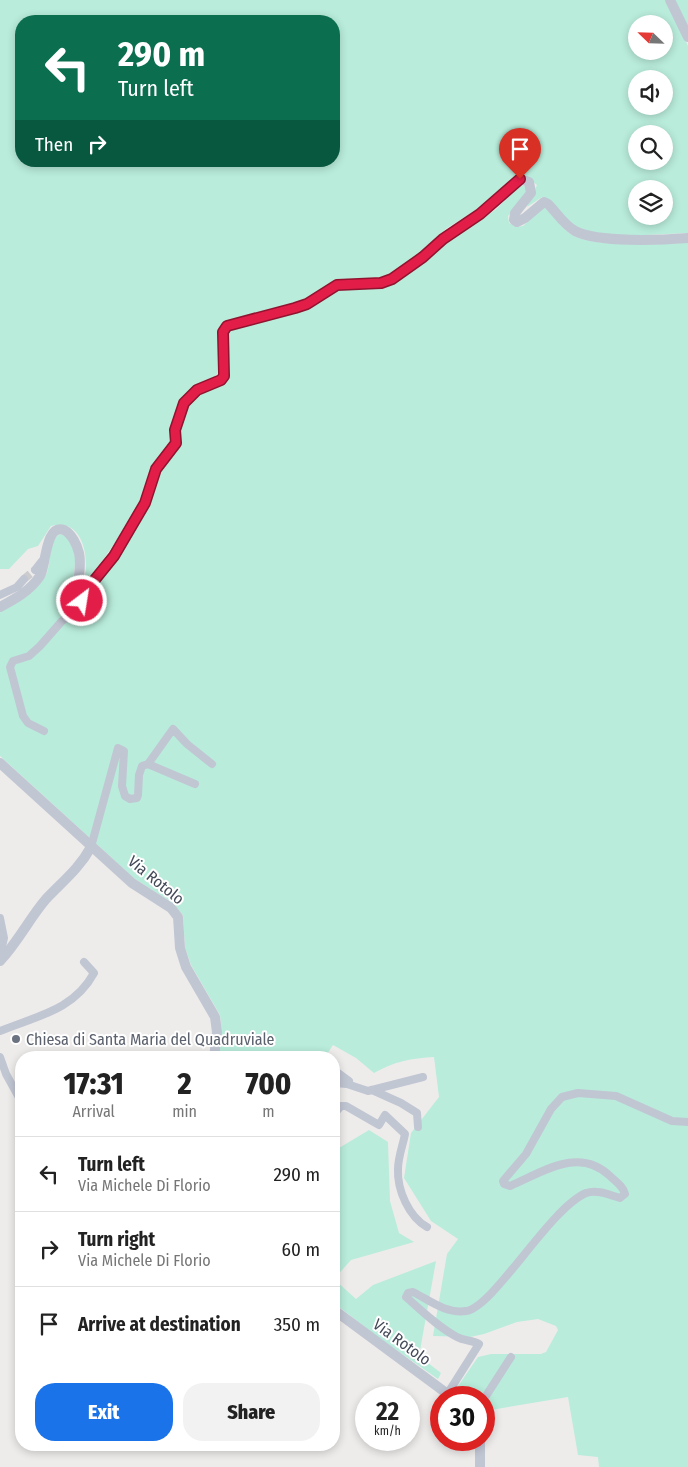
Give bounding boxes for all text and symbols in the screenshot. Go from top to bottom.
north arrow [628,15,672,60]
map controls [628,15,673,225]
text: 290 m [118,33,205,75]
icon: left [35,35,100,100]
button: sound [628,70,673,115]
text: Turn left [118,75,194,102]
button: search [628,125,673,170]
pin [499,128,541,179]
icon: right [83,130,111,158]
text: Then [35,133,73,156]
icon: arrive [506,135,534,163]
button: layers [628,180,673,225]
position arrow [55,574,107,626]
street label: Via Rotolo [124,852,188,908]
place label: Chiesa di Santa Maria del Quadruviale [26,1030,275,1049]
marker: Chiesa di Santa Maria del Quadruviale [10,1033,22,1045]
text: 17:31 [63,1066,124,1102]
text: 2 [178,1066,192,1102]
text: 700 [246,1066,292,1102]
text: Arrival [72,1102,115,1121]
text: min [172,1102,197,1121]
text: m [262,1102,275,1121]
text: Turn left [78,1153,145,1176]
icon: left [35,1160,63,1188]
text: 290 m [274,1163,320,1186]
text: Via Michele Di Florio [78,1176,211,1195]
text: Turn right [78,1228,155,1251]
icon: right [35,1235,63,1263]
text: 60 m [282,1238,320,1261]
text: Via Michele Di Florio [78,1251,211,1270]
icon: arrive [35,1310,63,1338]
text: Arrive at destination [78,1313,241,1336]
text: 350 m [274,1313,320,1336]
street label: Via Rotolo [369,1315,435,1369]
button: Exit [35,1383,173,1441]
button: Share [183,1383,320,1441]
speed limit sign: 30 [430,1386,495,1451]
text: 22 [376,1397,399,1427]
text: km/h [374,1424,401,1438]

